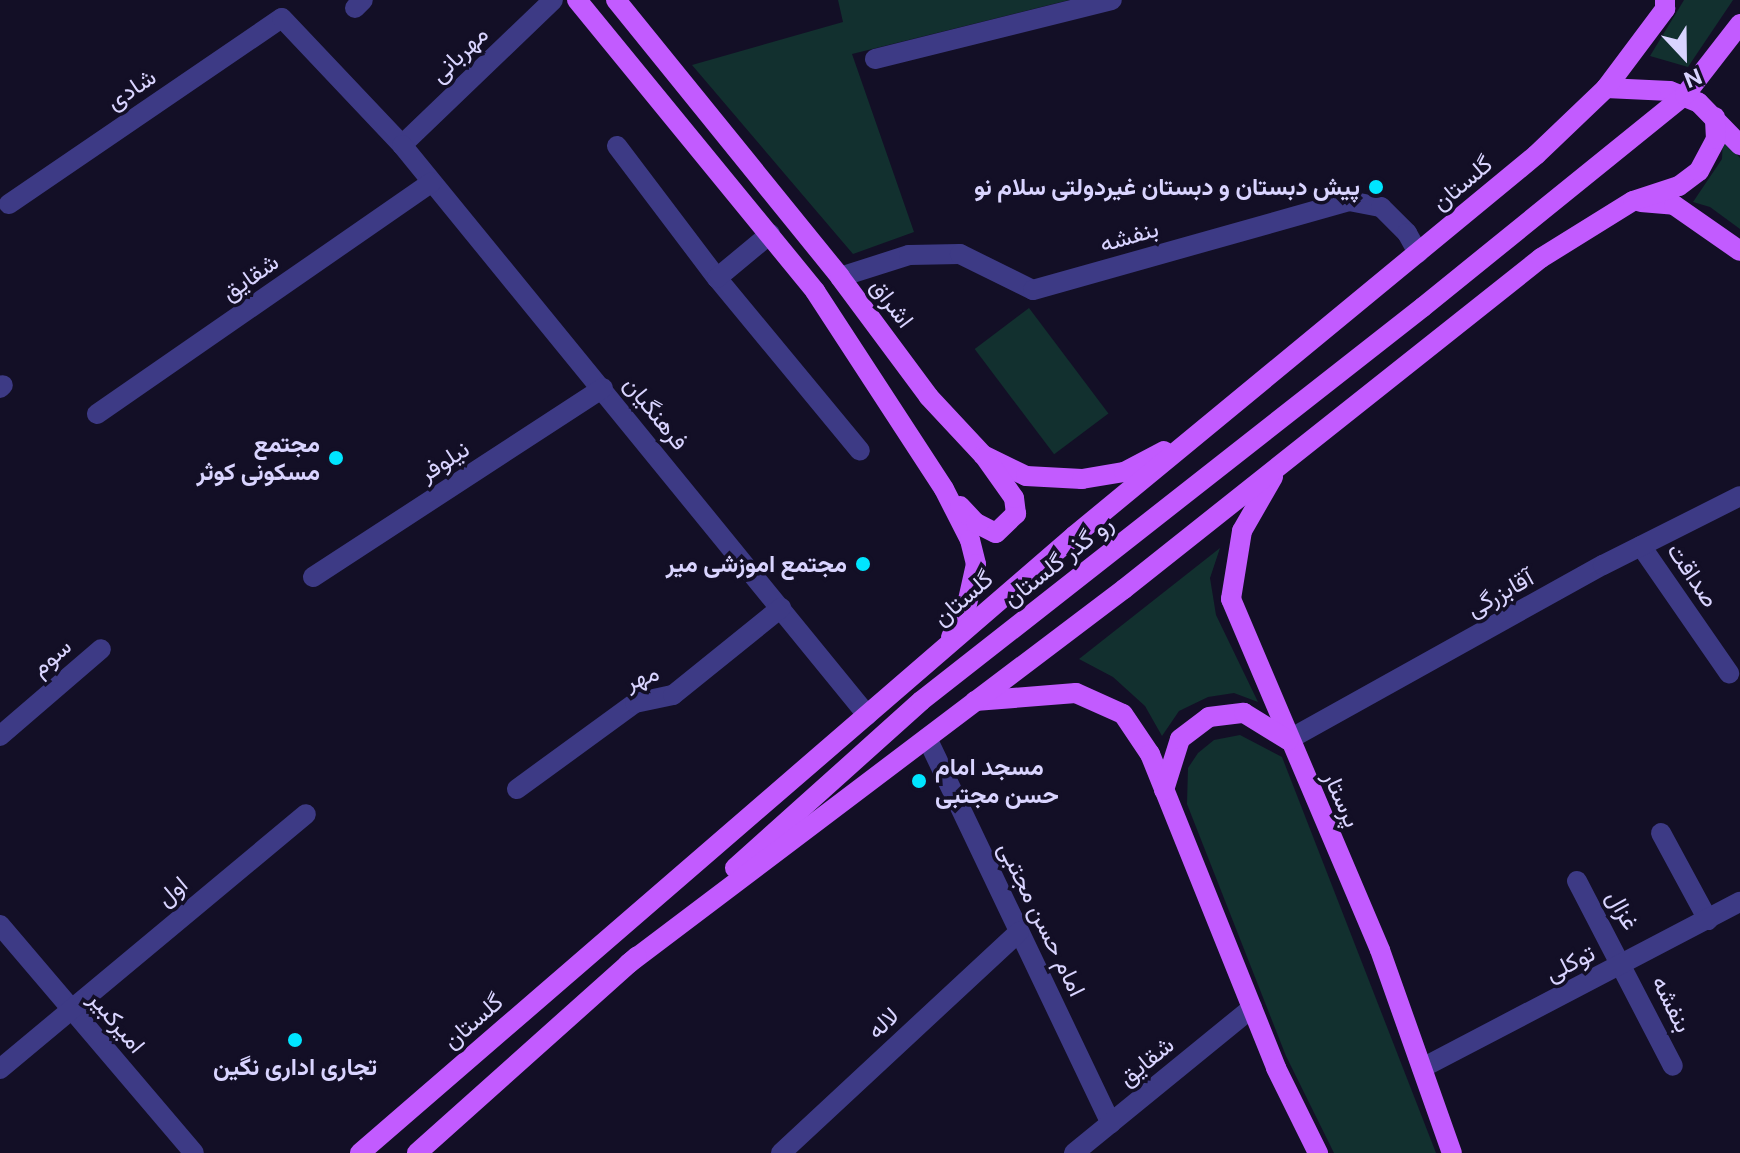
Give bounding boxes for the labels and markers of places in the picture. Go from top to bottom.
place label: پیش دبستان و دبستان غیردولتی سلام نو [974,173,1360,201]
marker: پیش دبستان و دبستان غیردولتی سلام نو [1367,178,1385,196]
place label: مجتمع مسکونی کوثر [196,430,320,486]
marker: مجتمع مسکونی کوثر [327,449,345,467]
place label: مجتمع اموزشی میر [666,550,847,578]
marker: مجتمع اموزشی میر [854,555,872,573]
place label: مسجد امام حسن مجتبی [935,753,1059,809]
marker: مسجد امام حسن مجتبی [910,772,928,790]
marker: تجاری اداری نگین [286,1031,304,1049]
place label: تجاری اداری نگین [213,1053,377,1081]

